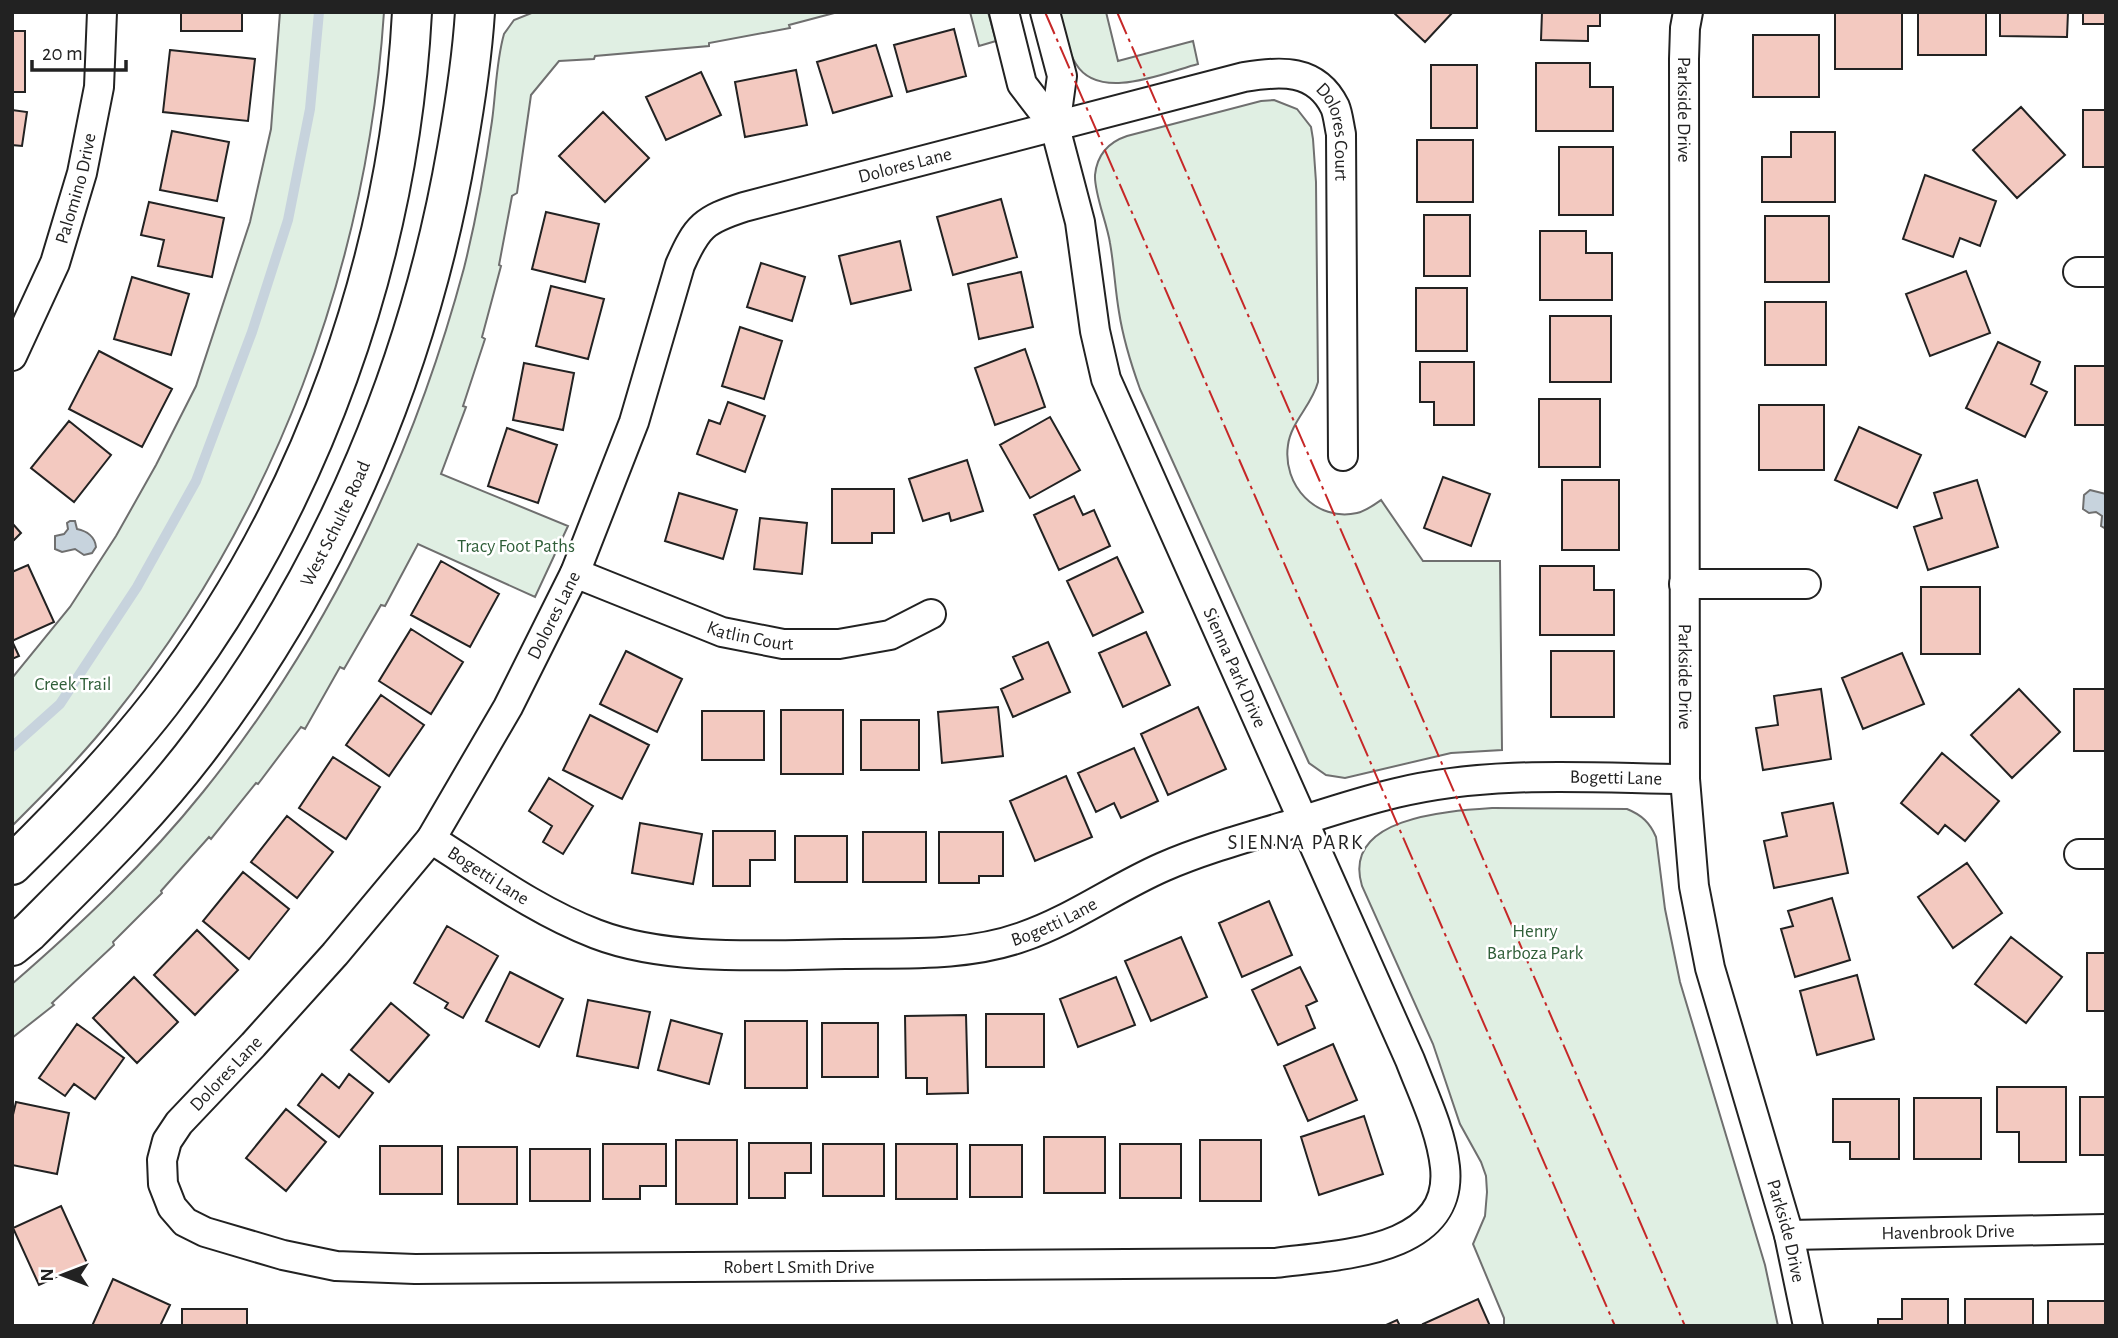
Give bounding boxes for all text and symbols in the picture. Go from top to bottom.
scale bar [32,28,126,72]
text: 20 m [42,43,83,64]
street label: Parkside Drive [1674,57,1694,163]
street label: Dolores Court [1312,79,1351,181]
street label: Palomino Drive [52,132,99,246]
street label: Dolores Lane [856,144,954,186]
street label: West Schulte Road [297,458,374,589]
park label: Tracy Foot Paths [457,537,575,556]
street label: Dolores Lane [524,568,584,662]
street label: Sienna Park Drive [1200,605,1270,730]
street label: Katlin Court [704,617,793,654]
street label: Parkside Drive [1675,624,1694,730]
park label: Creek Trail [34,675,112,694]
street label: Bogetti Lane [1570,767,1662,788]
district label: SIENNA PARK [1227,832,1365,853]
street label: Bogetti Lane [444,843,532,908]
street label: Bogetti Lane [1009,894,1100,950]
park label: Henry Barboza Park [1487,922,1583,963]
street label: Dolores Lane [186,1032,266,1115]
street label: Parkside Drive [1764,1177,1808,1284]
street label: Havenbrook Drive [1881,1221,2015,1243]
north arrow [28,1240,98,1310]
street label: Robert L Smith Drive [723,1258,875,1277]
text: N [38,1268,57,1282]

